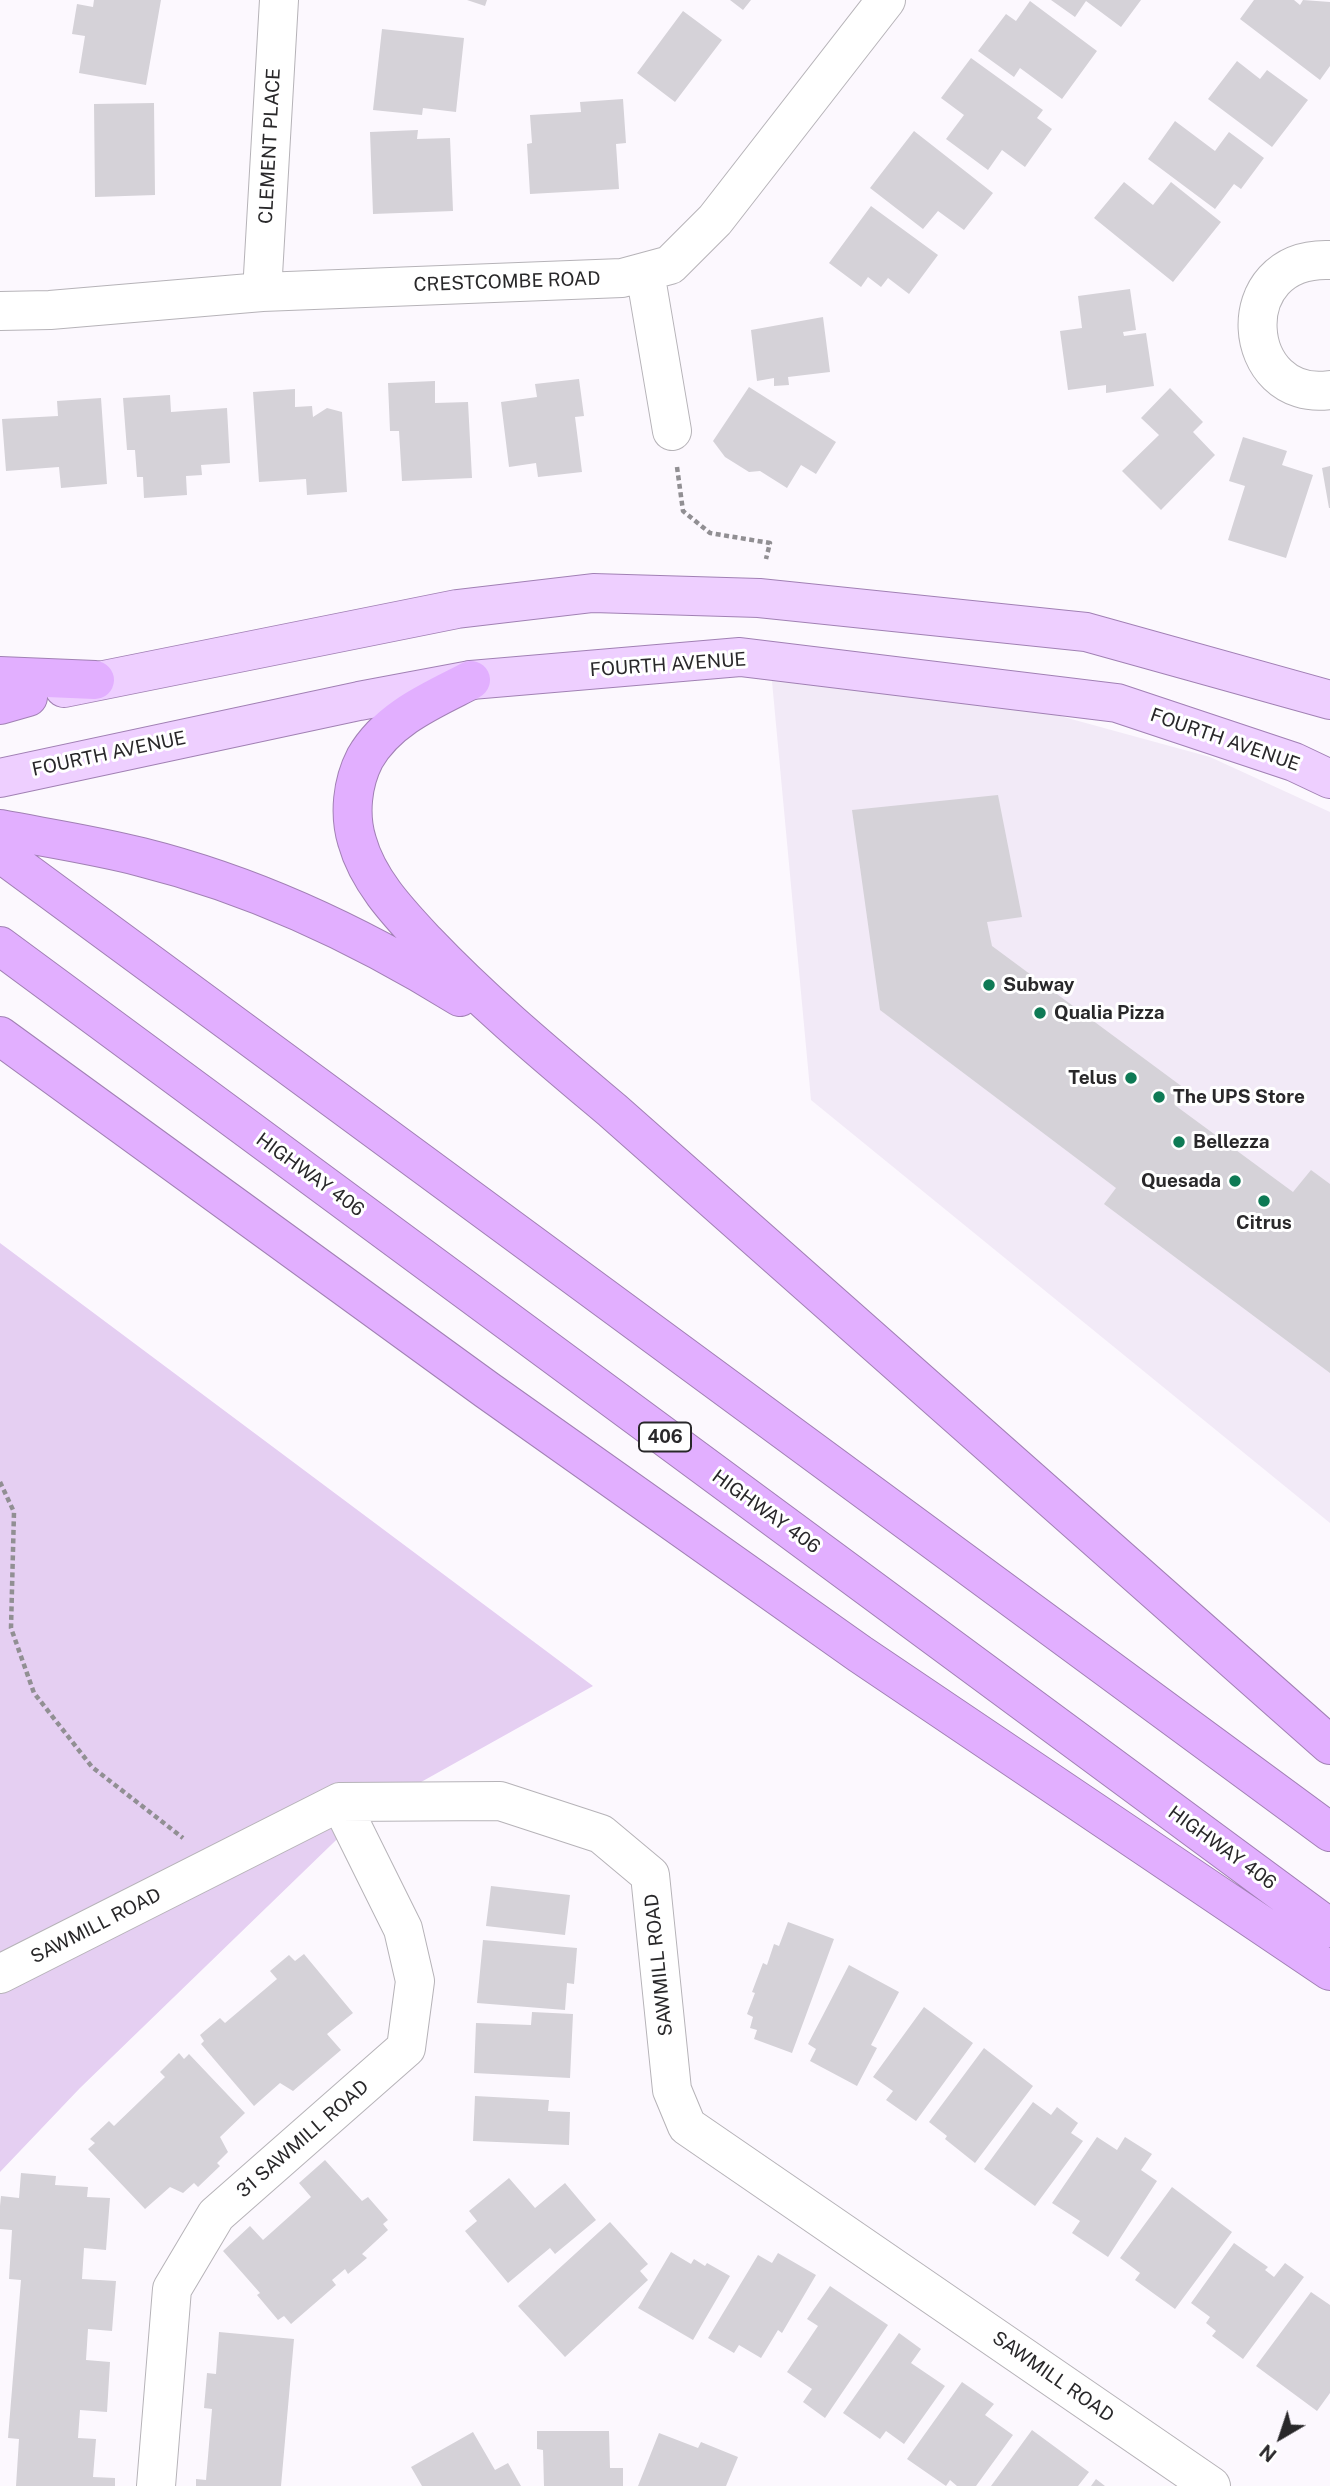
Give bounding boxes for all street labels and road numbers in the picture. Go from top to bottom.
street label: CLEMENT PLACE [255,68,285,224]
street label: CRESTCOMBE ROAD [413,267,601,297]
street label: FOURTH AVENUE [589,648,747,682]
street label: FOURTH AVENUE [1147,704,1303,776]
street label: FOURTH AVENUE [30,727,188,781]
street label: HIGHWAY 406 [252,1128,368,1222]
road number: 406 [639,1422,691,1452]
street label: HIGHWAY 406 [708,1465,824,1559]
street label: HIGHWAY 406 [1164,1801,1280,1895]
street label: SAWMILL ROAD [27,1883,165,1969]
street label: SAWMILL ROAD [640,1893,678,2037]
street label: 31 SAWMILL ROAD [232,2075,374,2203]
street label: SAWMILL ROAD [988,2327,1118,2427]

